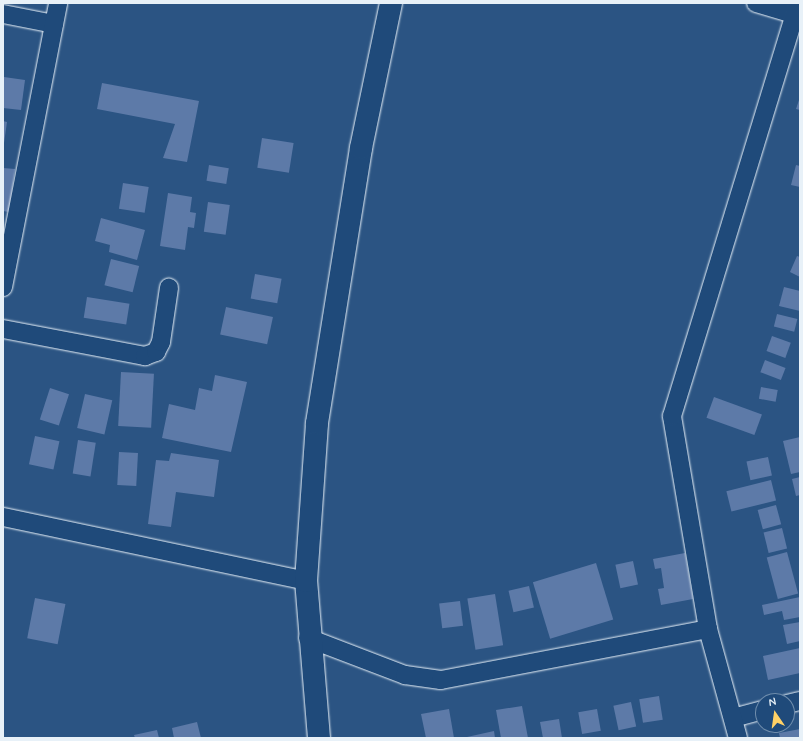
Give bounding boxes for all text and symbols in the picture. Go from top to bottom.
north arrow [755,693,795,733]
text: N [767,695,778,710]

